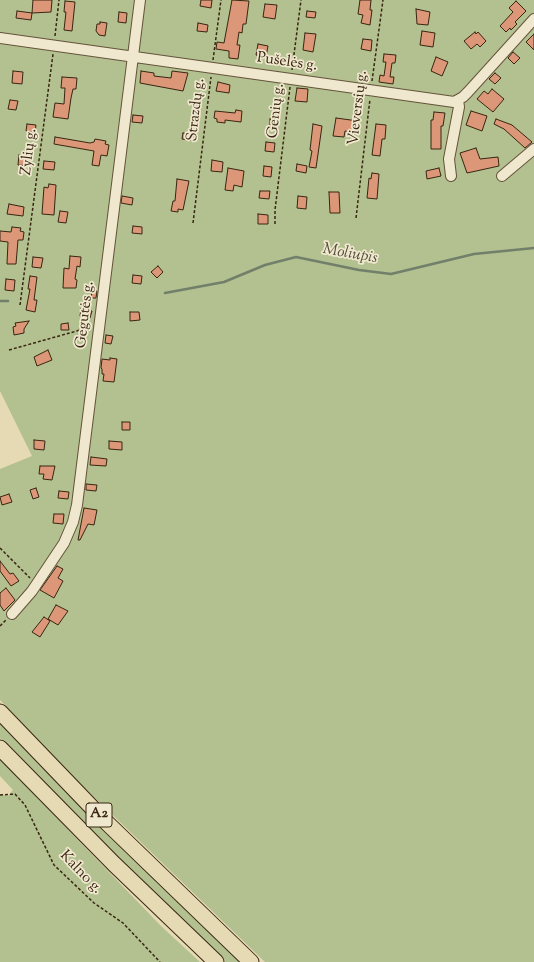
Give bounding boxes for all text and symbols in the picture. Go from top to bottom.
street label: Pušelės g. [256,50,318,76]
street label: Vieversių g. [345,70,373,146]
street label: Strazdų g. [184,77,210,143]
street label: Genių g. [265,82,289,140]
street label: Zylių g. [18,128,42,176]
water label: Moliupis [321,241,379,269]
street label: Gegutės g. [73,280,99,350]
road number: A2 [86,803,112,827]
street label: Kalno g. [55,848,105,898]

